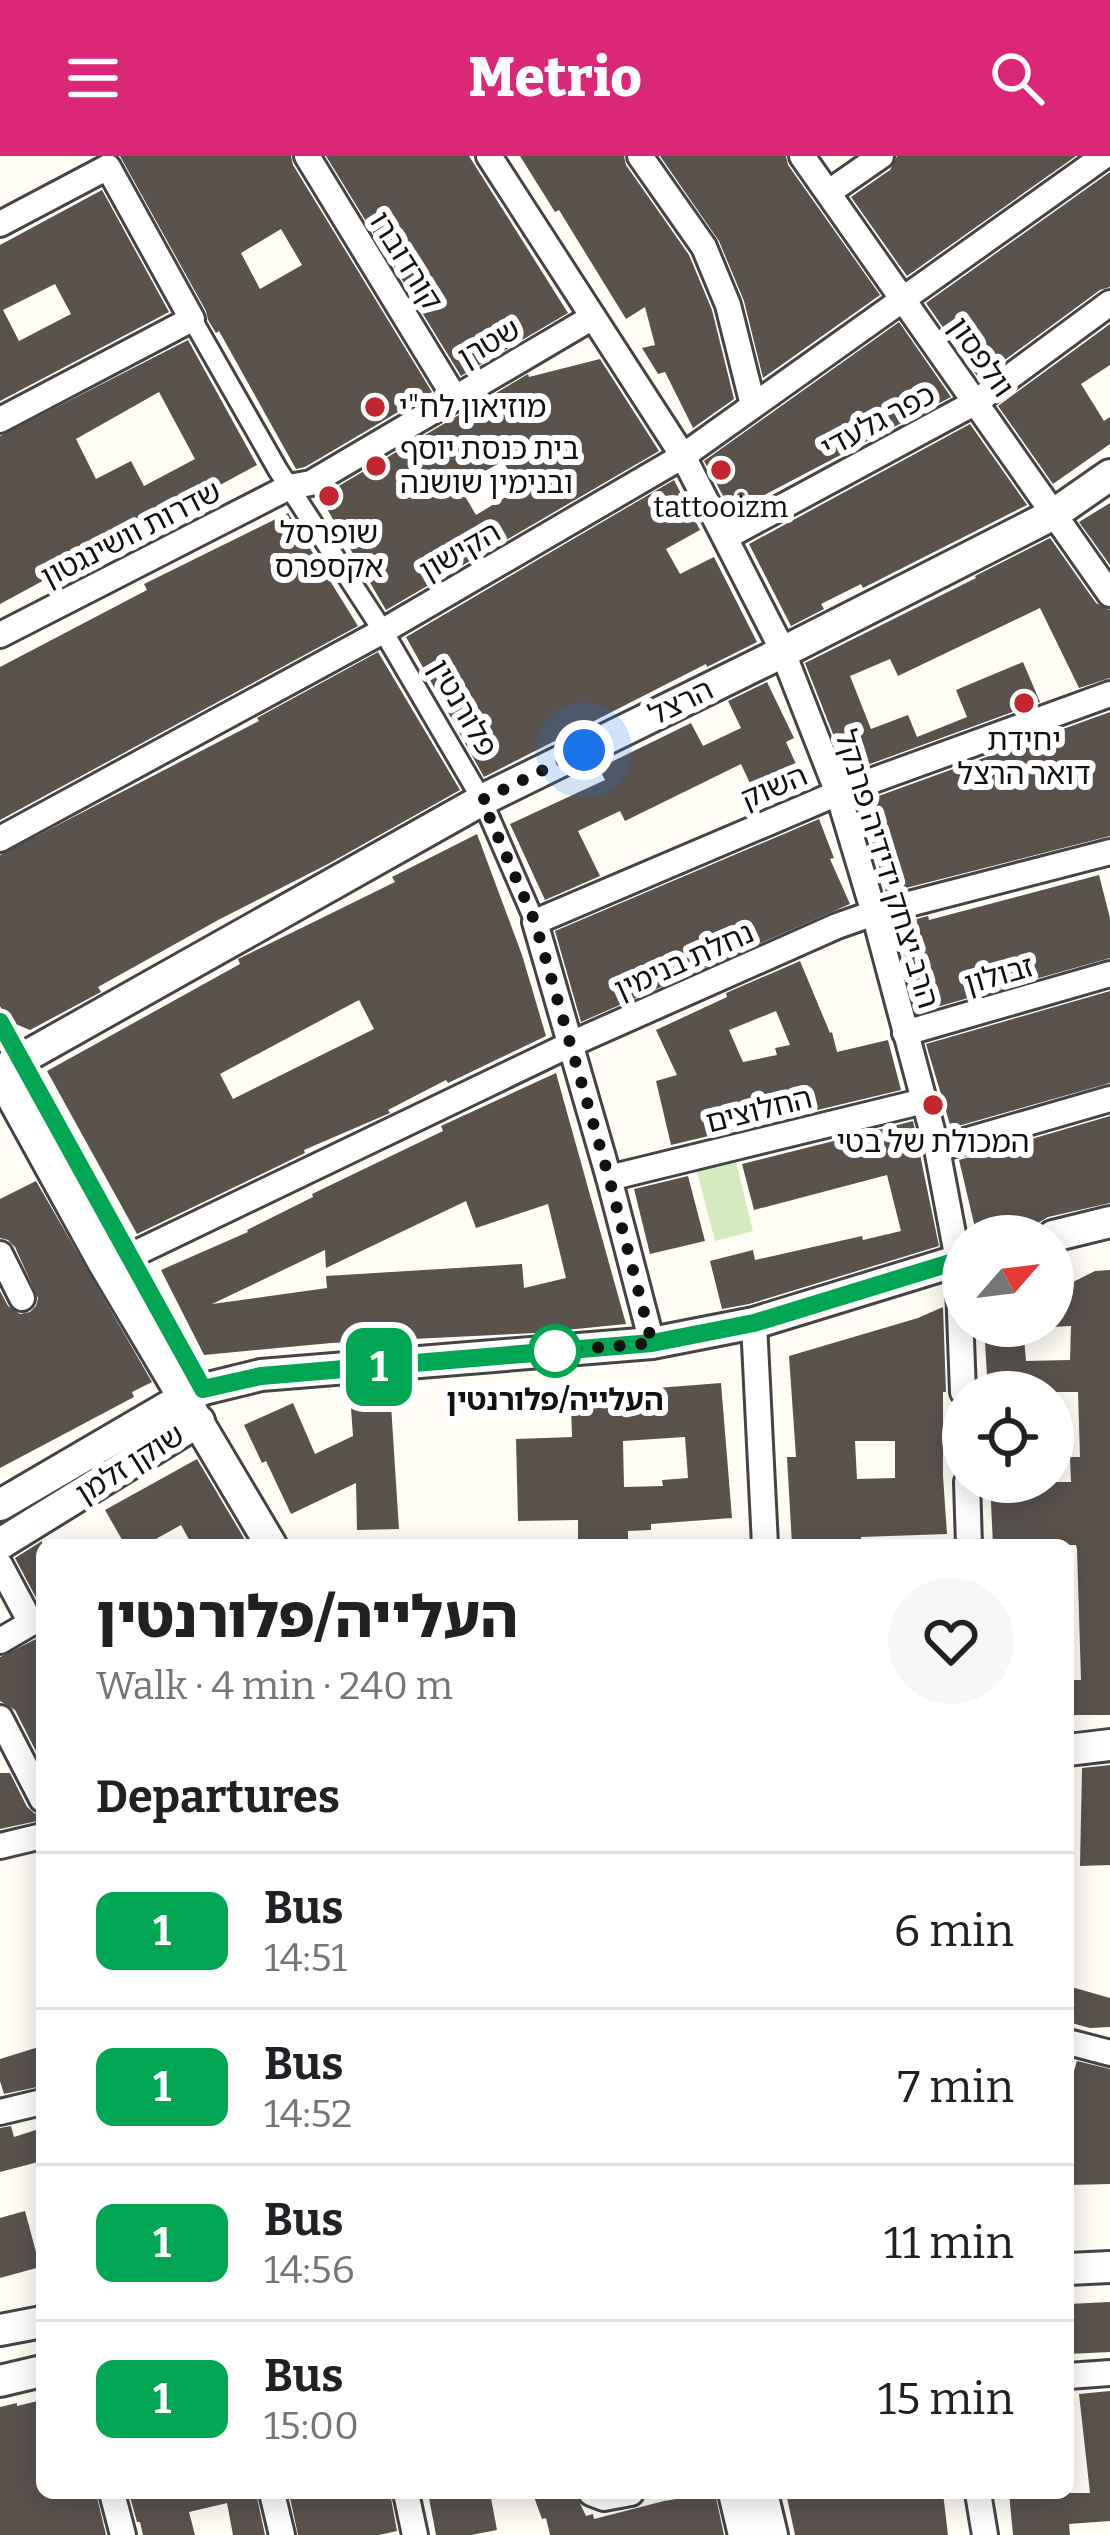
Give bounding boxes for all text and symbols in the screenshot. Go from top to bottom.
icon: menu [60,45,126,111]
icon: search [984,45,1050,111]
text: Metrio [468,46,642,110]
street label: קורדוברו [362,205,450,317]
street label: וולפסון [941,310,1021,404]
street label: שטרן [451,311,527,375]
street label: כפר גלעדי [815,376,941,466]
place label: מוזיאון לח"י [399,389,546,425]
marker: מוזיאון לח"י [362,394,388,420]
place label: בית כנסת יוסף ובנימין שושנה [400,431,579,501]
marker: בית כנסת יוסף ובנימין שושנה [363,453,389,479]
marker: tattooizm [708,457,734,483]
street label: שדרות וושינגטון [35,473,227,595]
marker: שופרסל אקספרס [316,483,342,509]
place label: tattooizm [654,489,789,525]
street label: הקישון [413,514,507,588]
place label: שופרסל אקספרס [274,515,384,585]
street label: פלורנטין [421,653,505,763]
street label: הרצל [643,671,719,733]
marker: יחידת דואר הרצל [1011,690,1037,716]
your location [554,720,614,780]
place label: יחידת דואר הרצל [958,722,1090,792]
street label: הרב יצחק ידידיה פרנקל [827,725,947,1013]
street label: השוק [735,757,813,817]
street label: נחלת בנימין [609,914,759,1008]
street label: זבולון [960,948,1038,1002]
street label: החלוצים [702,1079,816,1141]
marker: המכולת של בטי [920,1092,946,1118]
place label: המכולת של בטי [836,1124,1030,1160]
north arrow [942,1215,1074,1347]
map controls [942,1215,1074,1503]
marker: העלייה/פלורנטין [530,1326,580,1376]
line badge: 1 [340,1328,418,1406]
text: 1 [370,1342,388,1392]
button: locate [942,1371,1074,1503]
place label: העלייה/פלורנטין [446,1382,664,1418]
street label: שוקן זלמן [69,1417,191,1511]
button: heart [888,1578,1014,1704]
text: העלייה/פלורנטין [96,1584,518,1652]
text: Walk · 4 min · 240 m [96,1663,453,1709]
text: Departures [96,1770,340,1824]
text: Bus [264,1881,343,1935]
text: 6 min [894,1904,1014,1958]
text: 1 [153,1906,171,1956]
text: 14:51 [264,1935,347,1981]
text: Bus [264,2037,343,2091]
text: 7 min [898,2060,1014,2114]
text: 1 [153,2062,171,2112]
text: 14:52 [264,2091,352,2137]
text: Bus [264,2193,343,2247]
text: 11 min [884,2216,1014,2270]
text: 1 [153,2218,171,2268]
text: 14:56 [264,2247,355,2293]
text: Bus [264,2349,343,2403]
text: 15 min [878,2372,1014,2426]
text: 1 [153,2374,171,2424]
text: 15:00 [264,2403,359,2449]

